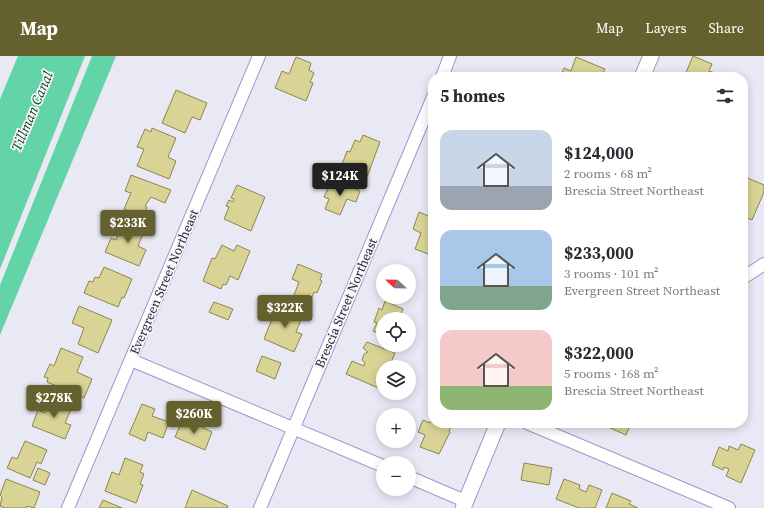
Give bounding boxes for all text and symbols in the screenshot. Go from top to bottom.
text: Map [20,15,58,41]
text: Map [596,18,623,38]
text: Layers [645,18,687,38]
text: Share [709,18,744,38]
water label: Tillman Canal [6,68,58,154]
text: 5 homes [440,84,505,108]
icon: filters [714,85,736,107]
text: $124,000 [564,141,634,165]
icon: home [472,146,520,194]
pin: $124K [312,163,368,197]
text: 2 rooms · 68 m² [564,165,652,182]
text: $124K [321,167,359,184]
text: Brescia Street Northeast [564,182,704,199]
street label: Evergreen Street Northeast [126,206,203,357]
pin: $233K [100,210,156,244]
text: $233K [109,214,147,231]
street label: Brescia Street Northeast [311,235,381,371]
text: $233,000 [564,241,634,265]
icon: home [472,246,520,294]
north arrow [376,264,416,304]
map controls [376,264,416,496]
text: 3 rooms · 101 m² [564,265,659,282]
text: Evergreen Street Northeast [564,282,720,299]
pin: $322K [257,295,313,329]
text: $322K [266,299,304,316]
button: locate [376,312,416,352]
text: $322,000 [564,341,634,365]
icon: home [472,346,520,394]
button: layers [376,360,416,400]
text: 5 rooms · 168 m² [564,365,659,382]
text: Brescia Street Northeast [564,382,704,399]
pin: $278K [26,385,82,419]
text: $278K [35,389,73,406]
pin: $260K [166,401,222,435]
text: $260K [175,405,213,422]
button: + [376,408,416,448]
button: − [376,456,416,496]

